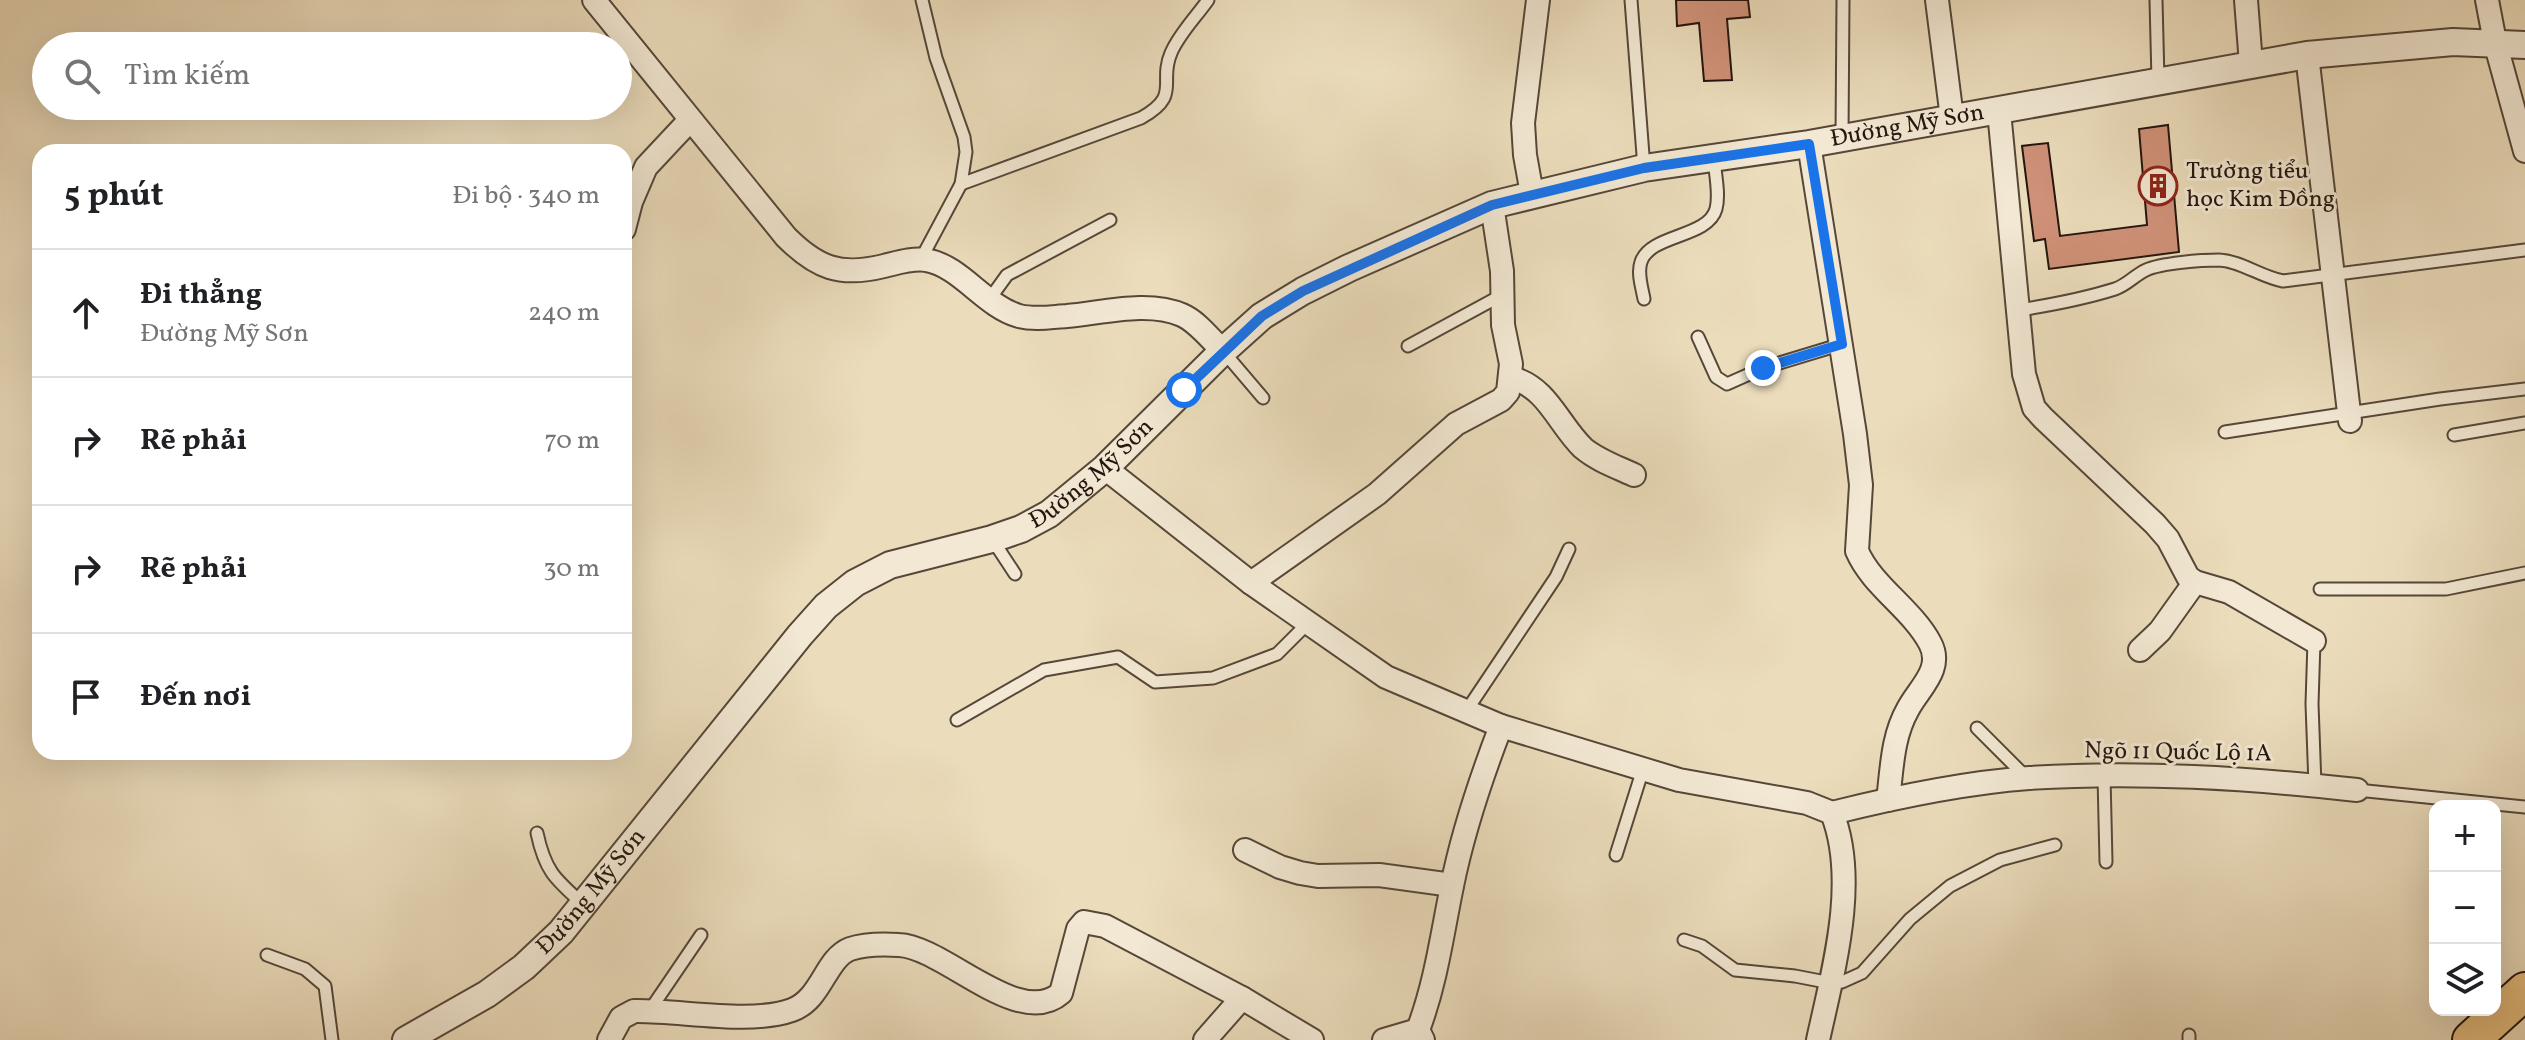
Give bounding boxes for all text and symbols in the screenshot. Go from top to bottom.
search box [32,32,632,120]
icon: search [60,54,104,98]
text: Tìm kiếm [124,55,250,97]
street label: Đường Mỹ Sơn [1828,96,1987,157]
place label: Trường tiểu học Kim Đồng [2186,155,2335,217]
building icon: Trường tiểu học Kim Đồng [2137,165,2179,207]
text: 5 phút [64,173,164,220]
text: Đi bộ · 340 m [452,178,600,214]
text: Đi thẳng [140,274,262,316]
icon: ahead [64,291,108,335]
text: 240 m [528,295,600,331]
text: Đường Mỹ Sơn [140,316,309,352]
route end [1745,350,1781,386]
route start [1166,372,1202,408]
street label: Đường Mỹ Sơn [1023,411,1162,538]
icon: right [64,419,108,463]
text: Rẽ phải [140,420,247,462]
text: 70 m [545,423,600,459]
icon: right [64,547,108,591]
text: Rẽ phải [140,548,247,590]
text: 30 m [543,551,600,587]
icon: arrive [64,675,108,719]
text: Đến nơi [140,676,251,718]
street label: Ngõ 11 Quốc Lộ 1A [2084,734,2272,772]
map controls [2429,800,2501,1016]
button: + [2429,800,2501,872]
street label: Đường Mỹ Sơn [529,822,654,963]
button: − [2429,872,2501,944]
button: layers [2429,944,2501,1016]

